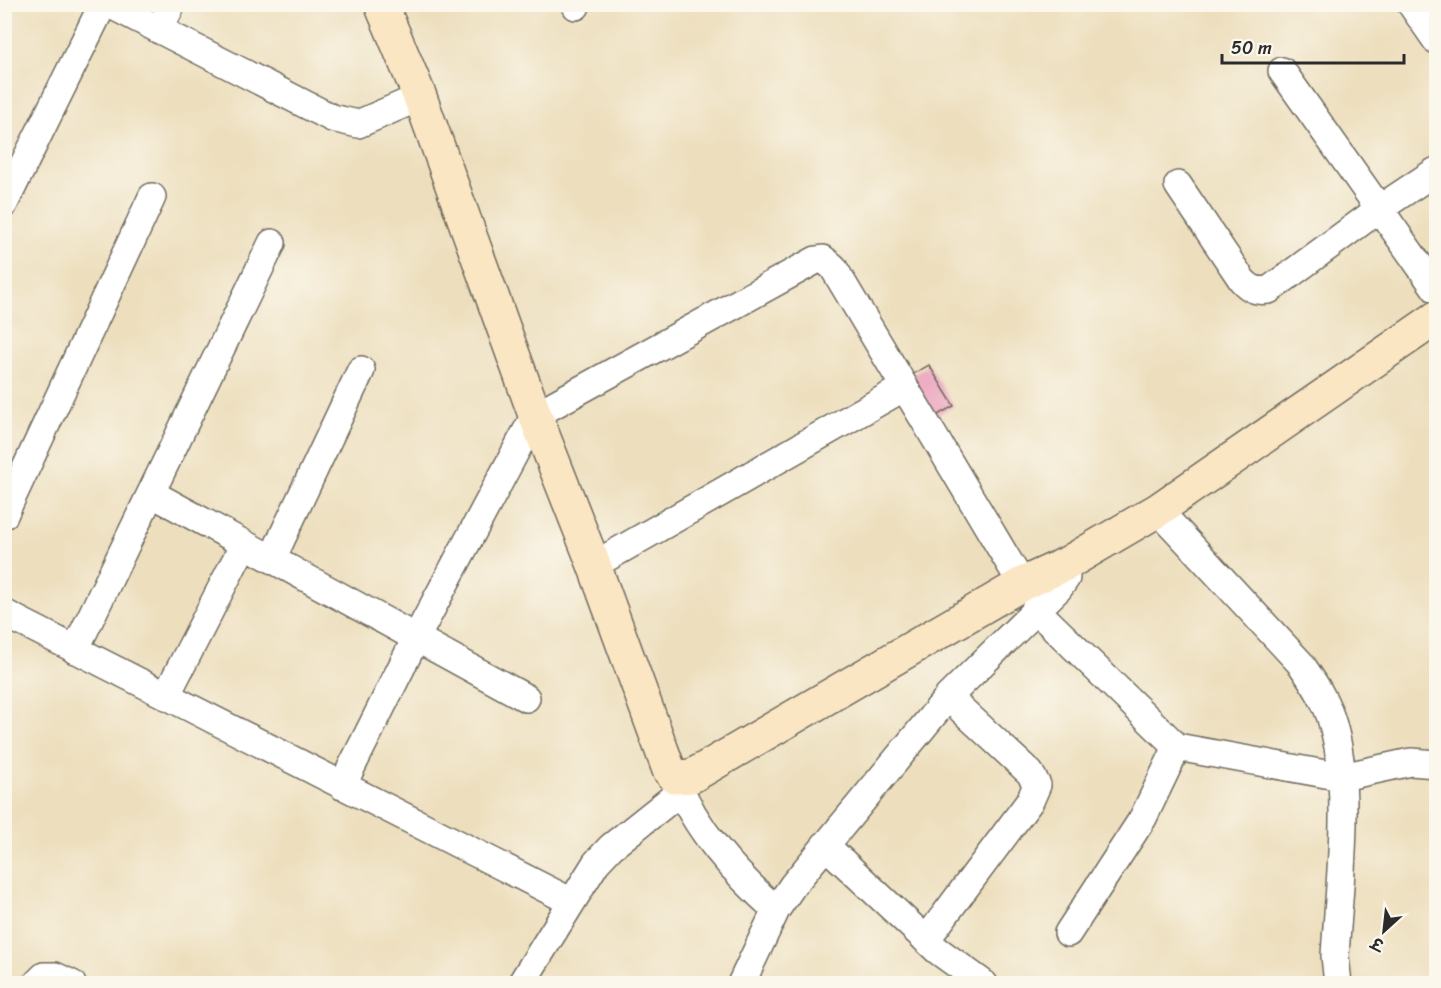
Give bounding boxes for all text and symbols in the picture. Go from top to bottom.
scale bar [1222,27,1404,65]
text: 50 m [1231,32,1272,64]
north arrow [1354,901,1414,961]
text: उ [1365,928,1391,960]

